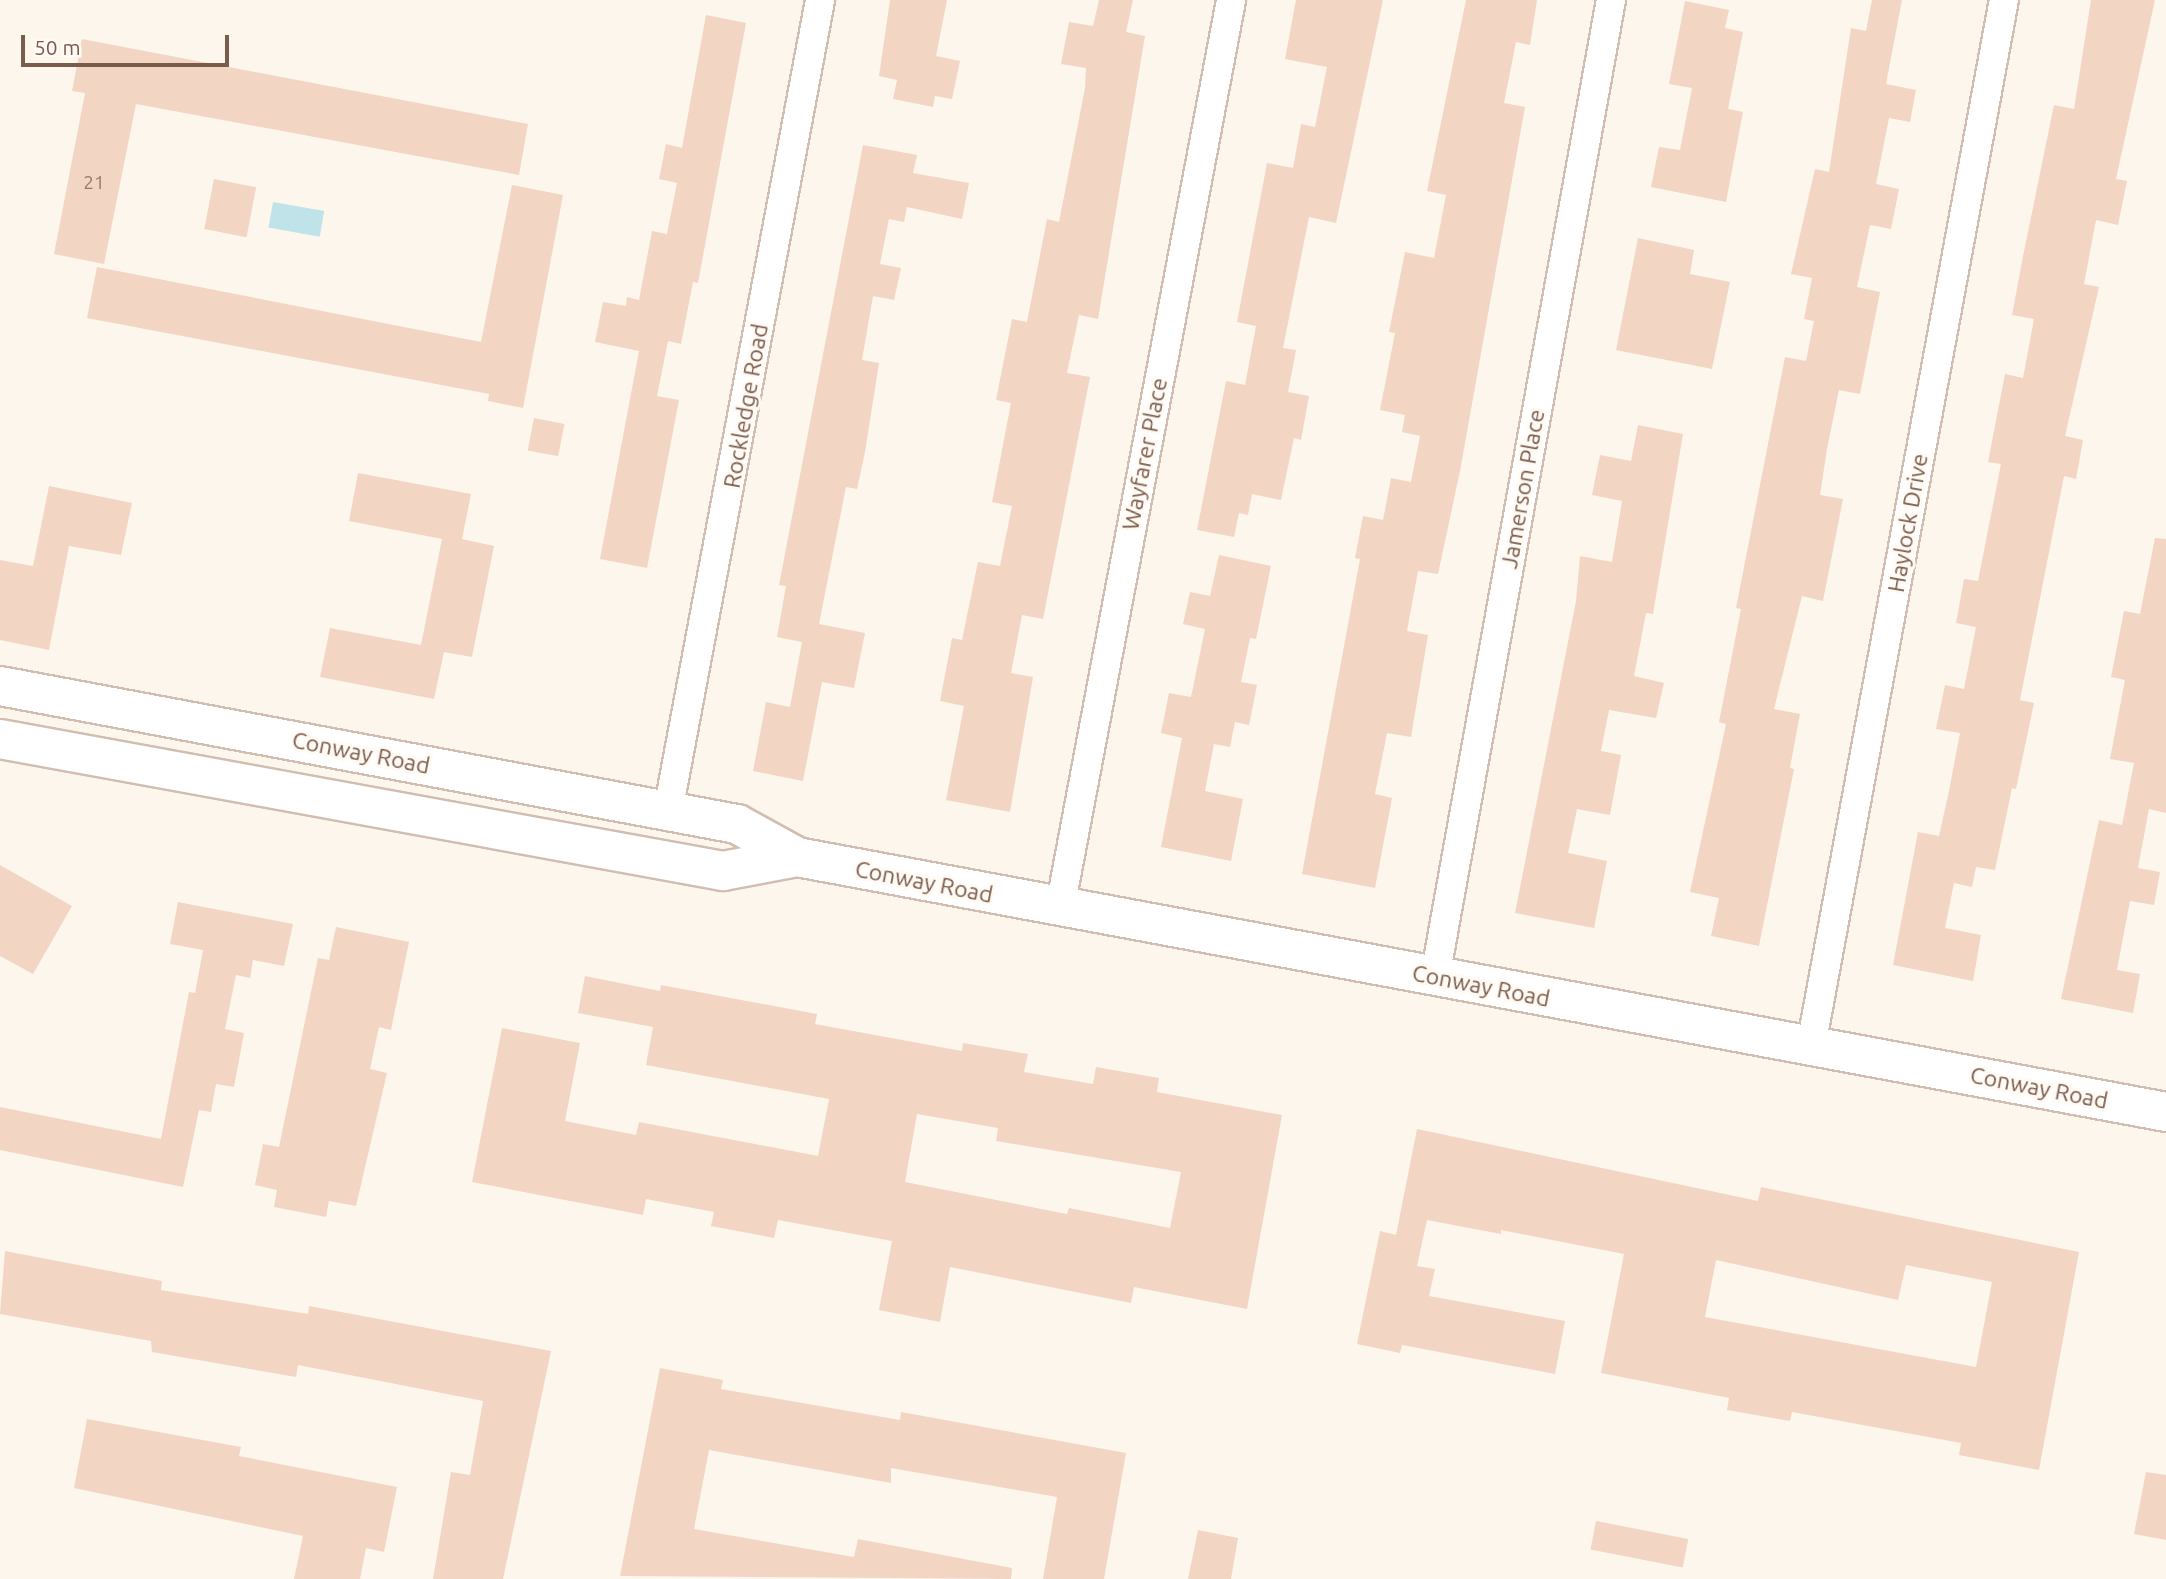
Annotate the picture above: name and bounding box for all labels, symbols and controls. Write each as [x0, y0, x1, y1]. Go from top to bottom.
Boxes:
scale bar [24, 21, 233, 65]
text: 50 m [34, 35, 81, 59]
house number: 21 [83, 172, 105, 194]
street label: Rockledge Road [718, 322, 774, 490]
street label: Wayfarer Place [1117, 375, 1173, 533]
street label: Jamerson Place [1495, 407, 1551, 571]
street label: Haylock Drive [1882, 451, 1934, 595]
street label: Conway Road [290, 726, 432, 780]
street label: Conway Road [853, 855, 995, 909]
street label: Conway Road [1410, 959, 1552, 1013]
street label: Conway Road [1968, 1061, 2110, 1115]

